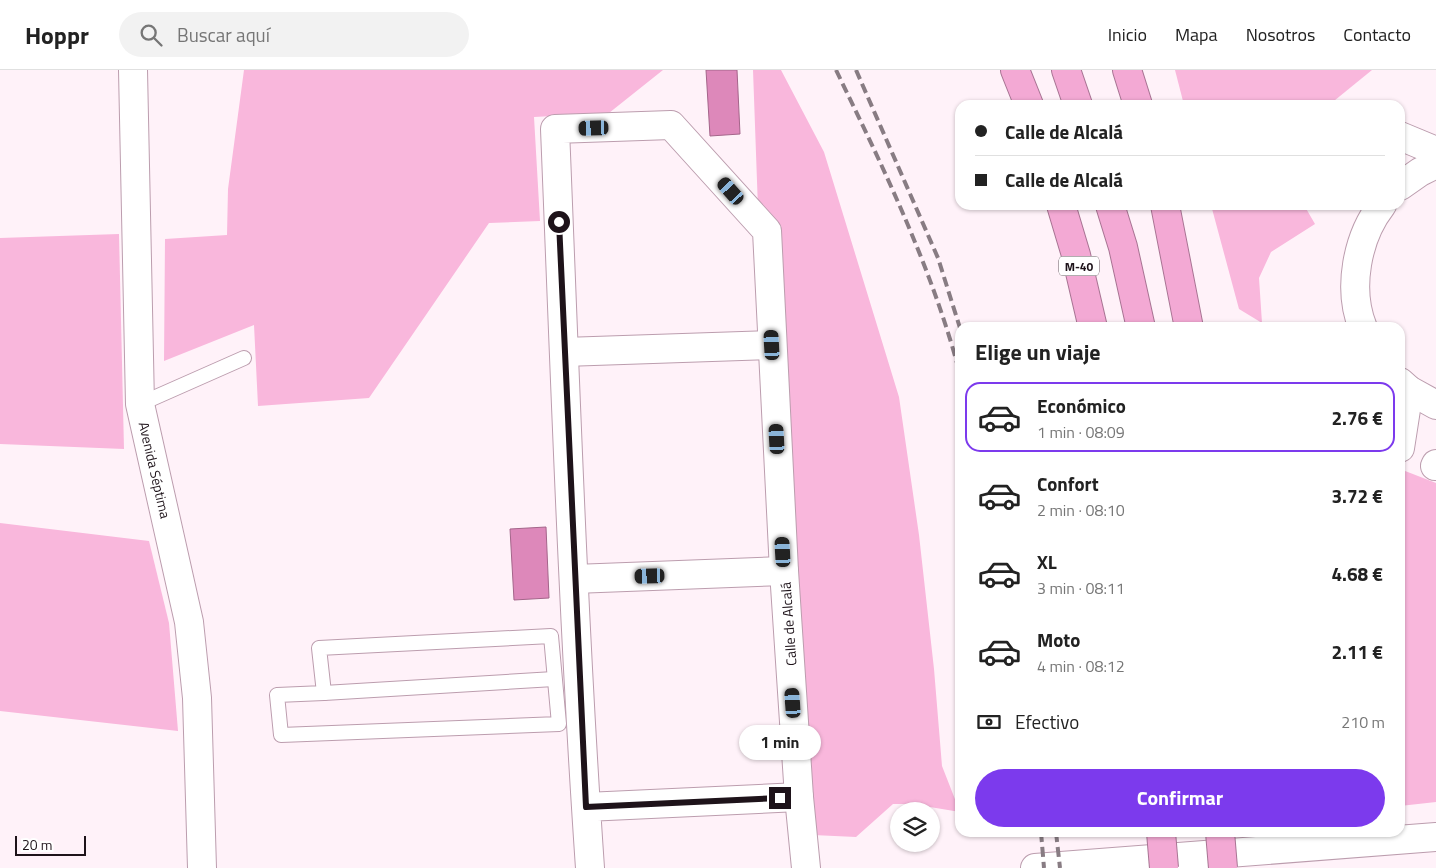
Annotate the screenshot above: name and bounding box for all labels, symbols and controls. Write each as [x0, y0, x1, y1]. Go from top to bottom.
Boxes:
search box [119, 12, 469, 57]
text: Hoppr [25, 17, 89, 53]
text: Buscar aquí [177, 20, 270, 49]
icon: search [137, 21, 165, 49]
text: Inicio [1108, 21, 1147, 48]
text: Mapa [1175, 21, 1218, 48]
text: Nosotros [1246, 21, 1315, 48]
text: Contacto [1343, 21, 1411, 48]
text: Calle de Alcalá [1005, 117, 1123, 146]
car [578, 120, 609, 136]
text: Calle de Alcalá [1005, 165, 1123, 194]
car [715, 175, 746, 207]
route start [548, 211, 570, 233]
road number: M-40 [1059, 257, 1099, 276]
car [763, 330, 780, 360]
text: Elige un viaje [975, 335, 1101, 369]
text: Económico [1037, 391, 1126, 420]
icon: car [977, 395, 1022, 440]
text: 2.76 € [1331, 403, 1383, 432]
street label: Avenida Séptima [134, 420, 176, 520]
text: 1 min · 08:09 [1037, 420, 1125, 444]
car [768, 424, 785, 454]
text: Confort [1037, 469, 1099, 498]
icon: car [977, 473, 1022, 518]
text: 3.72 € [1331, 481, 1383, 510]
text: 2 min · 08:10 [1037, 498, 1125, 522]
car [774, 537, 791, 567]
text: XL [1037, 547, 1057, 576]
icon: car [977, 551, 1022, 596]
text: 4.68 € [1331, 559, 1383, 588]
car [634, 568, 665, 584]
text: 3 min · 08:11 [1037, 576, 1125, 600]
street label: Calle de Alcalá [775, 581, 801, 667]
text: Moto [1037, 625, 1080, 654]
icon: car [977, 629, 1022, 674]
text: 2.11 € [1331, 637, 1383, 666]
text: 4 min · 08:12 [1037, 654, 1125, 678]
car [784, 688, 801, 718]
text: Efectivo [1015, 707, 1079, 736]
icon: cash [975, 708, 1003, 736]
text: 210 m [1341, 710, 1385, 734]
callout: 1 min [739, 726, 821, 760]
text: 1 min [761, 730, 799, 754]
button: Confirmar [975, 769, 1385, 827]
route end [769, 787, 791, 809]
map controls [890, 802, 940, 852]
button: layers [890, 802, 940, 852]
scale bar [15, 833, 86, 856]
text: 20 m [22, 834, 52, 855]

